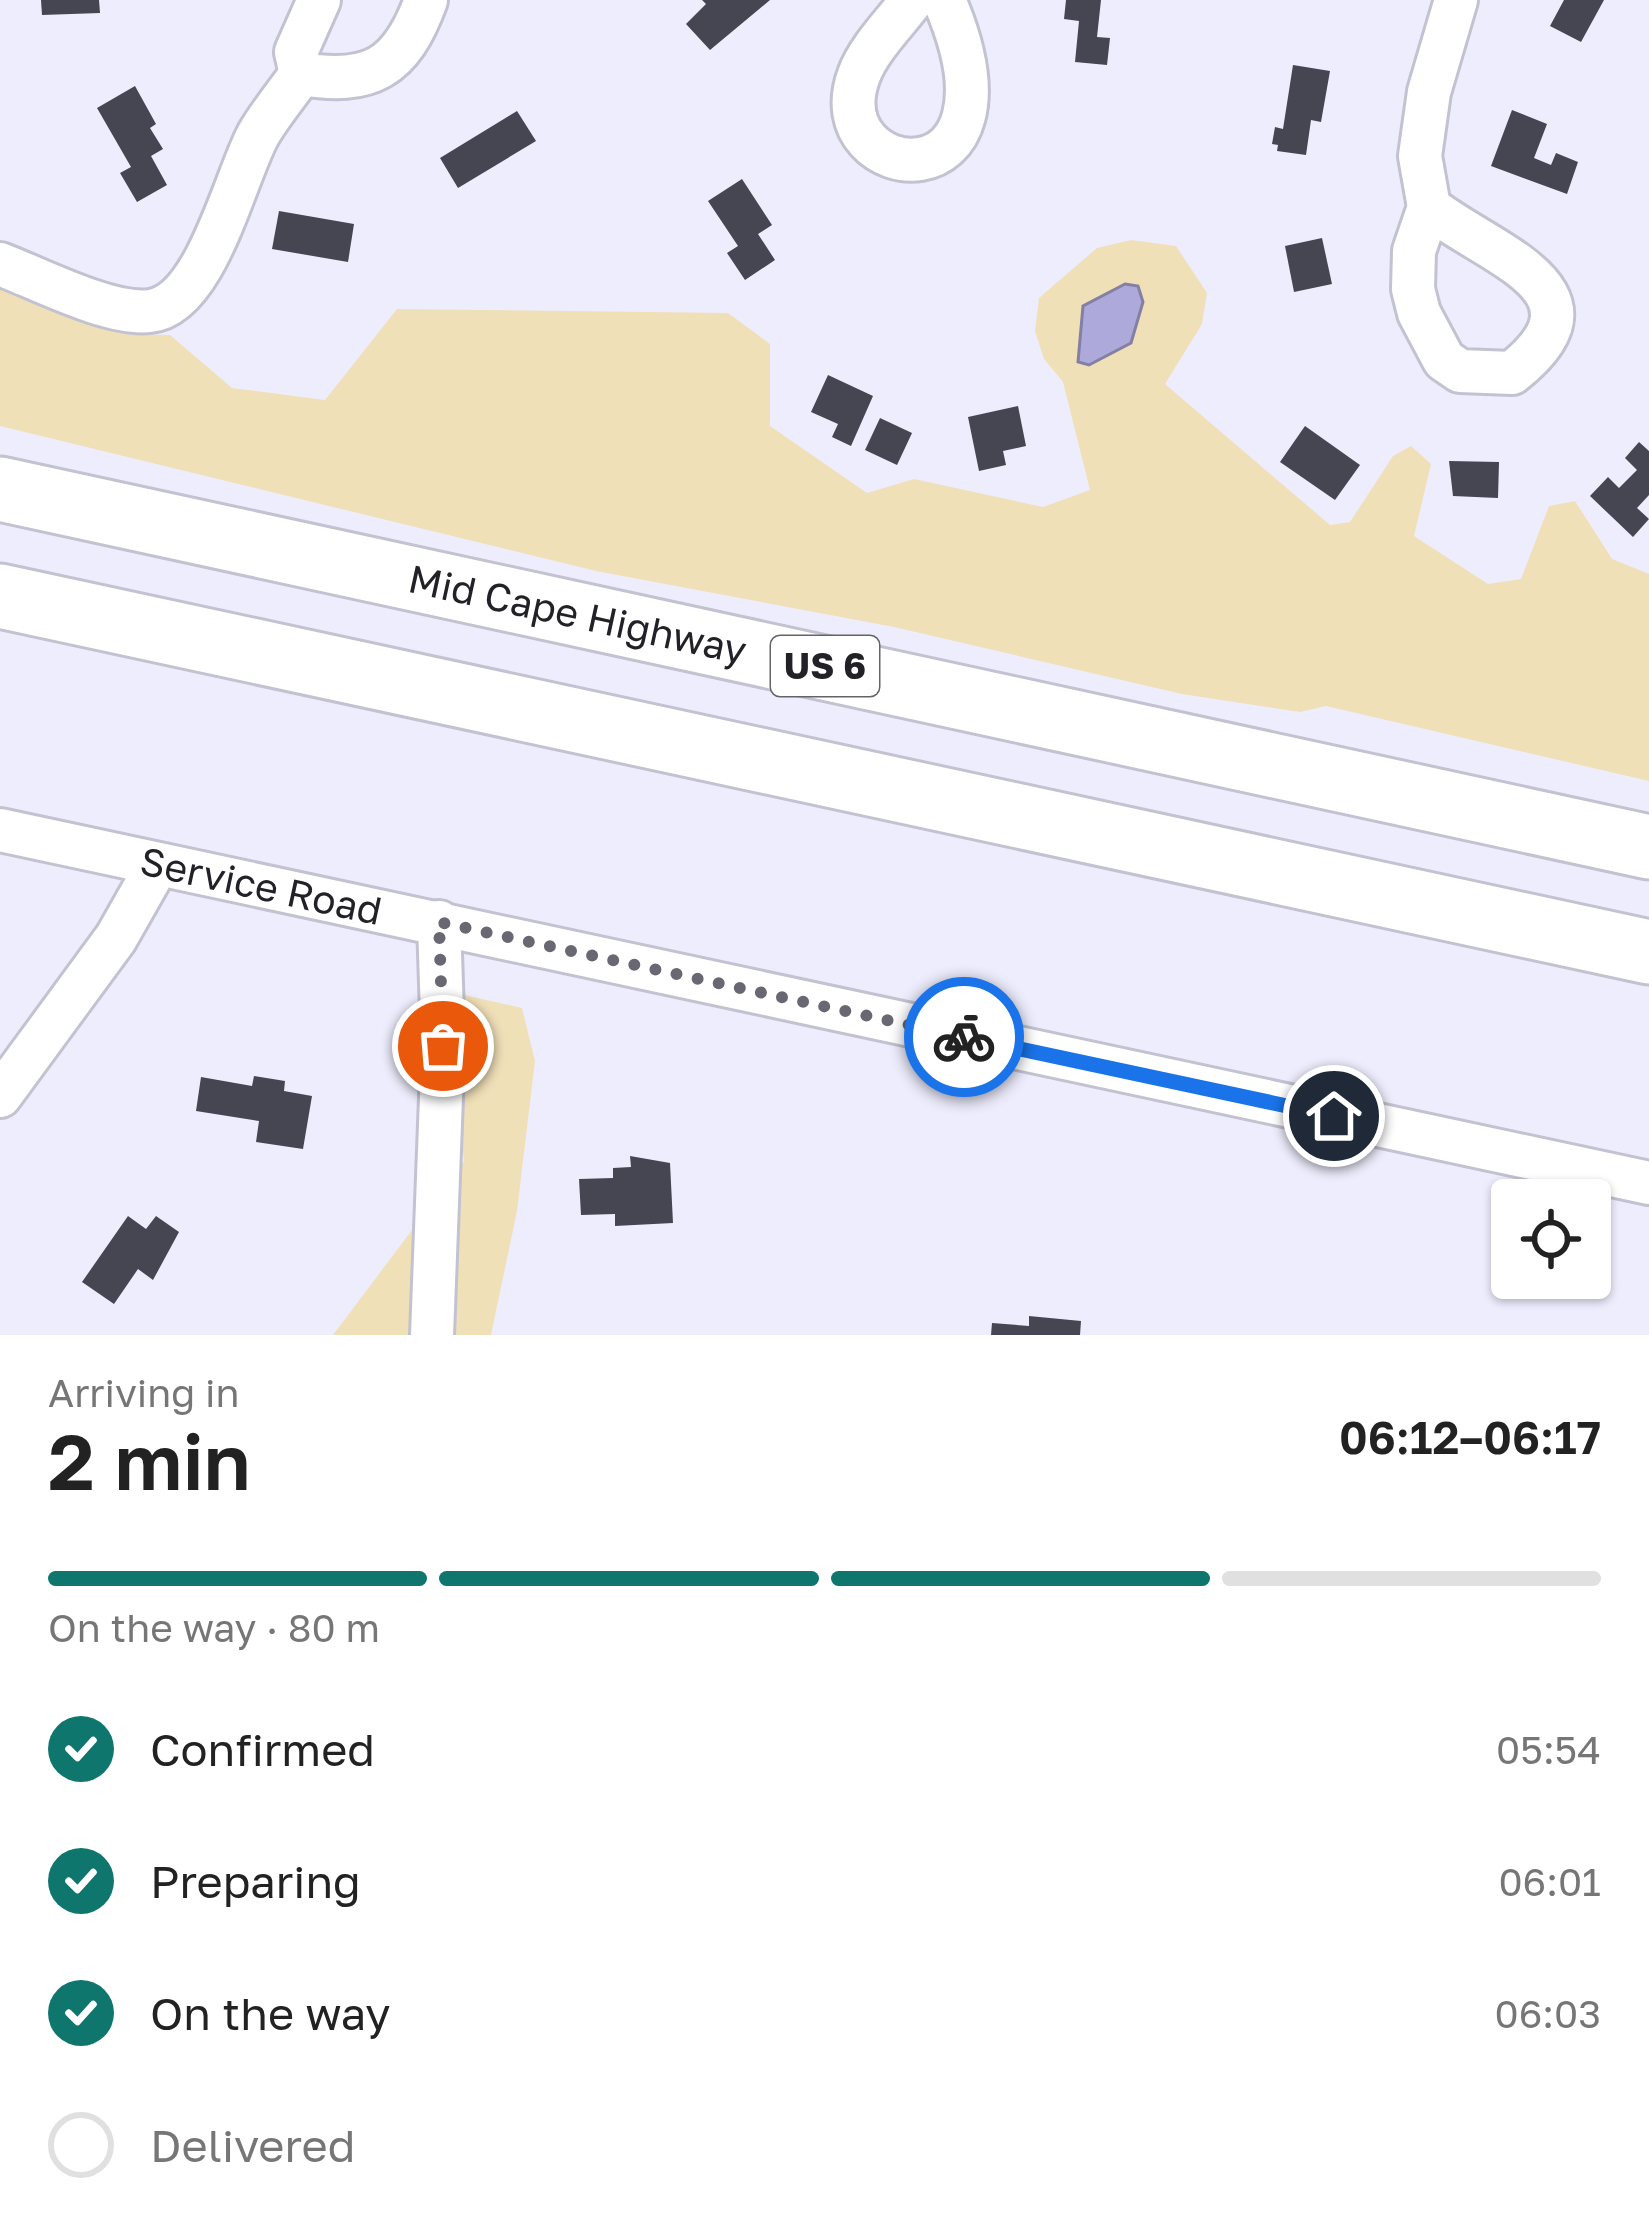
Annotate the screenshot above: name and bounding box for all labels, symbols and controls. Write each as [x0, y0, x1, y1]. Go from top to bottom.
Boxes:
street label: Mid Cape Highway [404, 554, 751, 673]
road number: US 6 [771, 636, 879, 696]
street label: Service Road [136, 837, 386, 934]
courier [904, 977, 1024, 1097]
pin [392, 995, 494, 1097]
icon: bike [931, 1004, 997, 1070]
icon: bag [410, 1013, 476, 1079]
pin [1283, 1065, 1385, 1167]
icon: home [1301, 1083, 1367, 1149]
map controls [1491, 1179, 1611, 1299]
button: locate [1491, 1179, 1611, 1299]
text: Arriving in [48, 1369, 239, 1416]
text: 06:12–06:17 [1339, 1410, 1601, 1464]
text: 2 min [48, 1414, 251, 1507]
text: On the way · 80 m [48, 1604, 380, 1651]
icon: check [48, 1716, 114, 1782]
text: Confirmed [150, 1722, 375, 1776]
text: 05:54 [1496, 1726, 1601, 1773]
icon: check [48, 1848, 114, 1914]
text: Preparing [150, 1854, 361, 1908]
text: 06:01 [1498, 1858, 1601, 1905]
icon: check [48, 1980, 114, 2046]
text: On the way [150, 1986, 391, 2040]
text: 06:03 [1495, 1990, 1601, 2037]
text: Delivered [150, 2118, 355, 2172]

